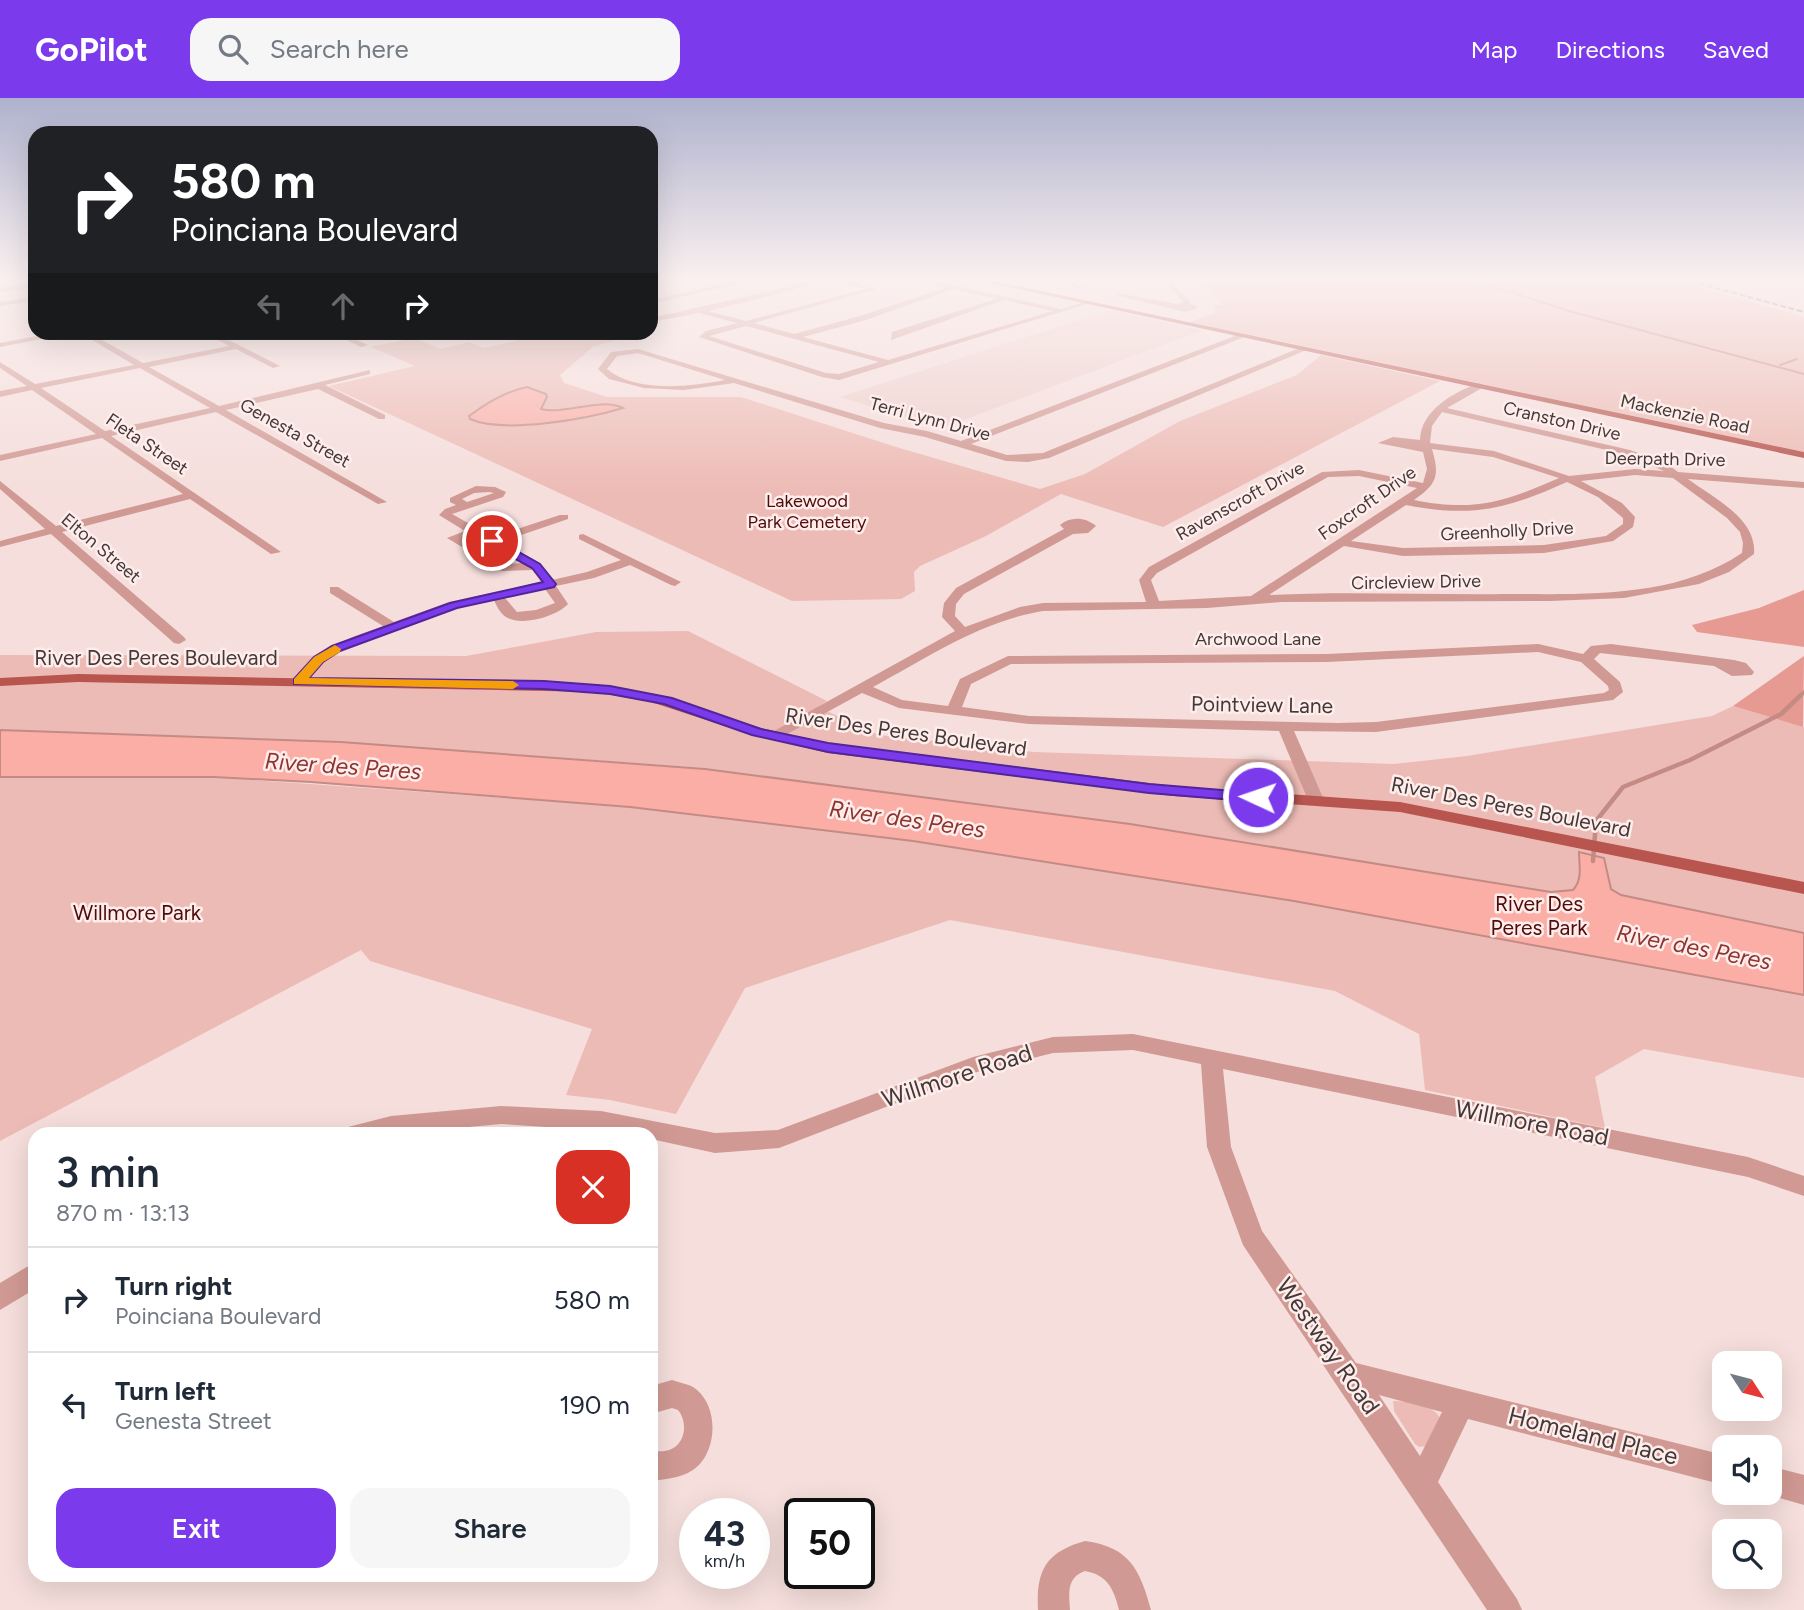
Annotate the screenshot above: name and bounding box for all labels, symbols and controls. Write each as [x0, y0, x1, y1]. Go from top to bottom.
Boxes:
search box [190, 18, 680, 81]
text: GoPilot [35, 30, 148, 69]
icon: search [214, 30, 252, 68]
text: Search here [270, 33, 409, 65]
text: Map [1471, 35, 1517, 64]
text: Directions [1555, 35, 1665, 64]
text: Saved [1703, 35, 1769, 64]
text: 580 m [171, 151, 316, 210]
icon: right [56, 154, 147, 245]
text: Poinciana Boulevard [171, 211, 458, 249]
icon: left [251, 287, 289, 325]
icon: ahead [324, 287, 362, 325]
icon: right [397, 287, 435, 325]
street label: Mackenzie Road [1619, 390, 1751, 438]
street label: Terri Lynn Drive [867, 392, 993, 446]
street label: Genesta Street [236, 394, 354, 472]
street label: Cranston Drive [1501, 397, 1623, 445]
street label: Fleta Street [102, 408, 192, 480]
street label: Deerpath Drive [1604, 447, 1726, 471]
street label: Ravenscroft Drive [1172, 457, 1308, 545]
street label: Foxcroft Drive [1314, 461, 1420, 545]
park label: Lakewood Park Cemetery [748, 490, 867, 533]
street label: Elton Street [57, 508, 145, 588]
pin [462, 511, 522, 571]
street label: Greenholly Drive [1440, 517, 1574, 545]
icon: arrive [473, 522, 511, 560]
street label: Circleview Drive [1351, 570, 1481, 594]
street label: Archwood Lane [1195, 628, 1321, 650]
street label: River Des Peres Boulevard [34, 645, 278, 670]
street label: Pointview Lane [1191, 691, 1333, 718]
street label: River Des Peres Boulevard [784, 702, 1028, 761]
water label: River des Peres [264, 747, 422, 785]
position arrow [1221, 760, 1295, 834]
street label: River Des Peres Boulevard [1389, 771, 1633, 842]
water label: River des Peres [827, 794, 987, 844]
park label: River Des Peres Park [1491, 891, 1588, 940]
park label: Willmore Park [73, 900, 202, 925]
water label: River des Peres [1614, 918, 1774, 976]
street label: Willmore Road [878, 1038, 1035, 1113]
street label: Willmore Road [1453, 1093, 1611, 1152]
text: 3 min [56, 1147, 160, 1198]
button: close [556, 1150, 630, 1224]
text: 870 m · 13:13 [56, 1199, 190, 1227]
text: Turn right [115, 1270, 232, 1302]
street label: Westway Road [1271, 1272, 1386, 1419]
icon: right [56, 1281, 94, 1319]
text: 580 m [554, 1284, 630, 1316]
text: Poinciana Boulevard [115, 1302, 322, 1330]
north arrow [1712, 1351, 1782, 1421]
map controls [1712, 1351, 1782, 1589]
text: Turn left [115, 1375, 216, 1407]
icon: left [56, 1386, 94, 1424]
text: 190 m [559, 1389, 630, 1421]
street label: Homeland Place [1505, 1400, 1681, 1471]
text: Genesta Street [115, 1407, 272, 1435]
button: sound [1712, 1435, 1782, 1505]
button: Exit [56, 1488, 336, 1568]
button: Share [350, 1488, 630, 1568]
speed limit sign: 50 [784, 1498, 875, 1589]
text: 43 [704, 1513, 745, 1555]
button: search [1712, 1519, 1782, 1589]
text: km/h [704, 1550, 745, 1572]

